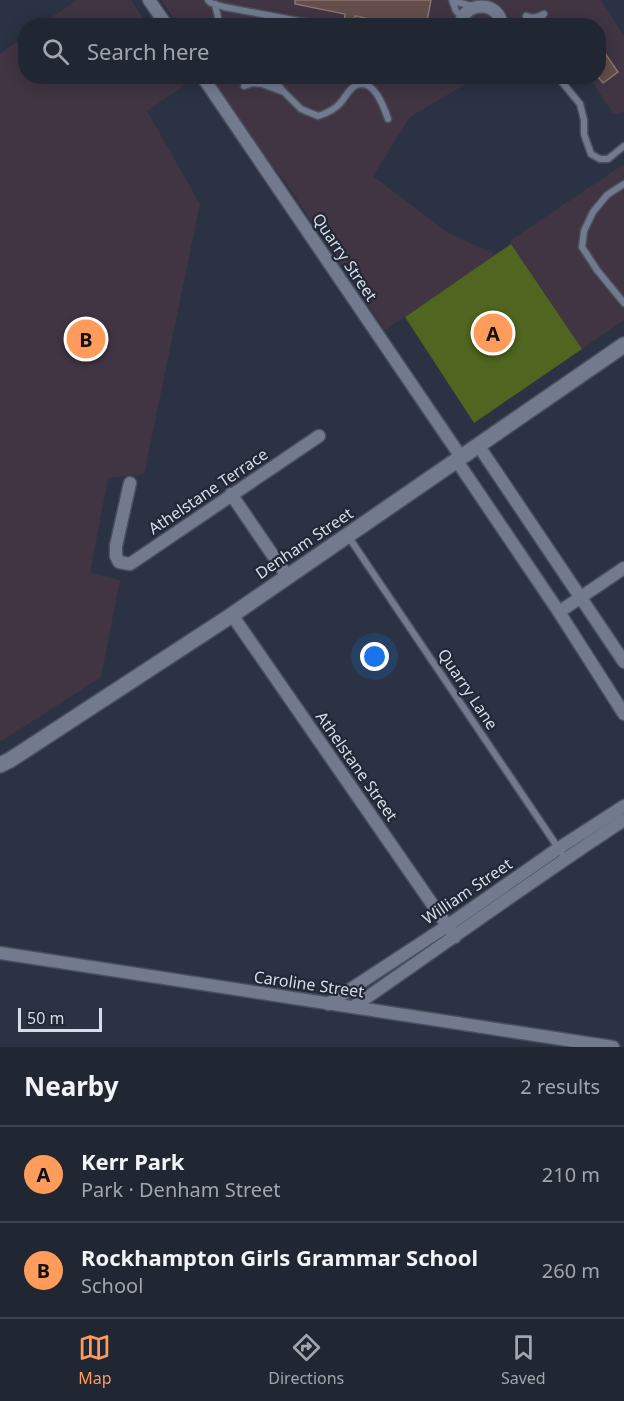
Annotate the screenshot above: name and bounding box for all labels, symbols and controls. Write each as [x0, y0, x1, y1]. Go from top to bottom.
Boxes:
search box [18, 18, 606, 84]
icon: search [39, 35, 72, 68]
text: Search here [87, 36, 209, 66]
street label: Quarry Street [307, 209, 383, 305]
pin: A [474, 310, 512, 356]
pin: B [66, 316, 106, 362]
street label: Athelstane Terrace [144, 443, 272, 539]
street label: Denham Street [251, 502, 357, 584]
your location [360, 642, 389, 671]
street label: Quarry Lane [433, 644, 503, 734]
street label: Athelstane Street [311, 707, 403, 825]
street label: William Street [418, 853, 517, 929]
street label: Caroline Street [252, 965, 366, 1003]
scale bar [18, 1005, 102, 1032]
text: 50 m [27, 1007, 64, 1029]
text: Nearby [24, 1068, 119, 1104]
text: 2 results [520, 1073, 600, 1100]
text: Kerr Park [81, 1146, 184, 1176]
text: A [37, 1161, 50, 1188]
text: 210 m [542, 1161, 600, 1188]
text: Park · Denham Street [81, 1176, 281, 1203]
text: Rockhampton Girls Grammar School [81, 1242, 478, 1272]
text: B [37, 1257, 50, 1284]
text: 260 m [542, 1257, 600, 1284]
text: School [81, 1272, 143, 1299]
tab: Map [78, 1331, 112, 1389]
tab: Directions [268, 1331, 344, 1389]
tab: Saved [501, 1331, 546, 1389]

